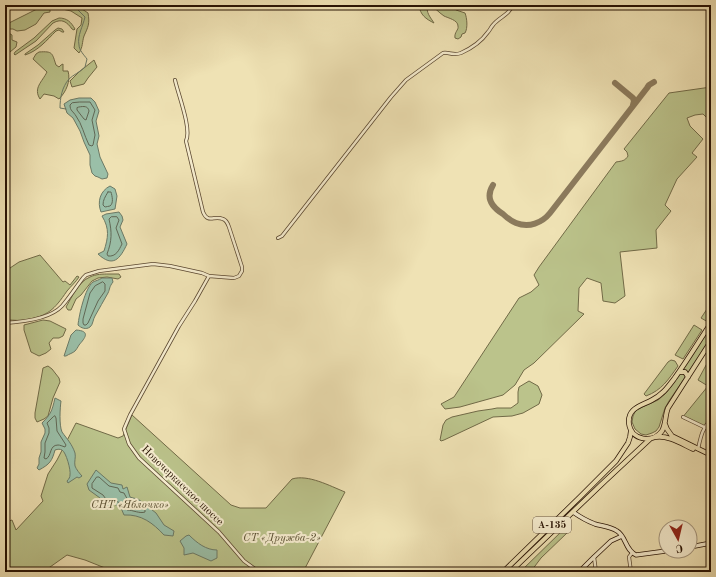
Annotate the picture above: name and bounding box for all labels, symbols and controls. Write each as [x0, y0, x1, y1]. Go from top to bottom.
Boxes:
street label: Новочеркасское шоссе [139, 444, 225, 528]
park label: СНТ «Яблочко» [91, 500, 169, 511]
road number: А-135 [533, 517, 571, 533]
north arrow [658, 519, 698, 559]
park label: СТ «Дружба-2» [243, 533, 321, 544]
text: С [675, 541, 684, 553]

